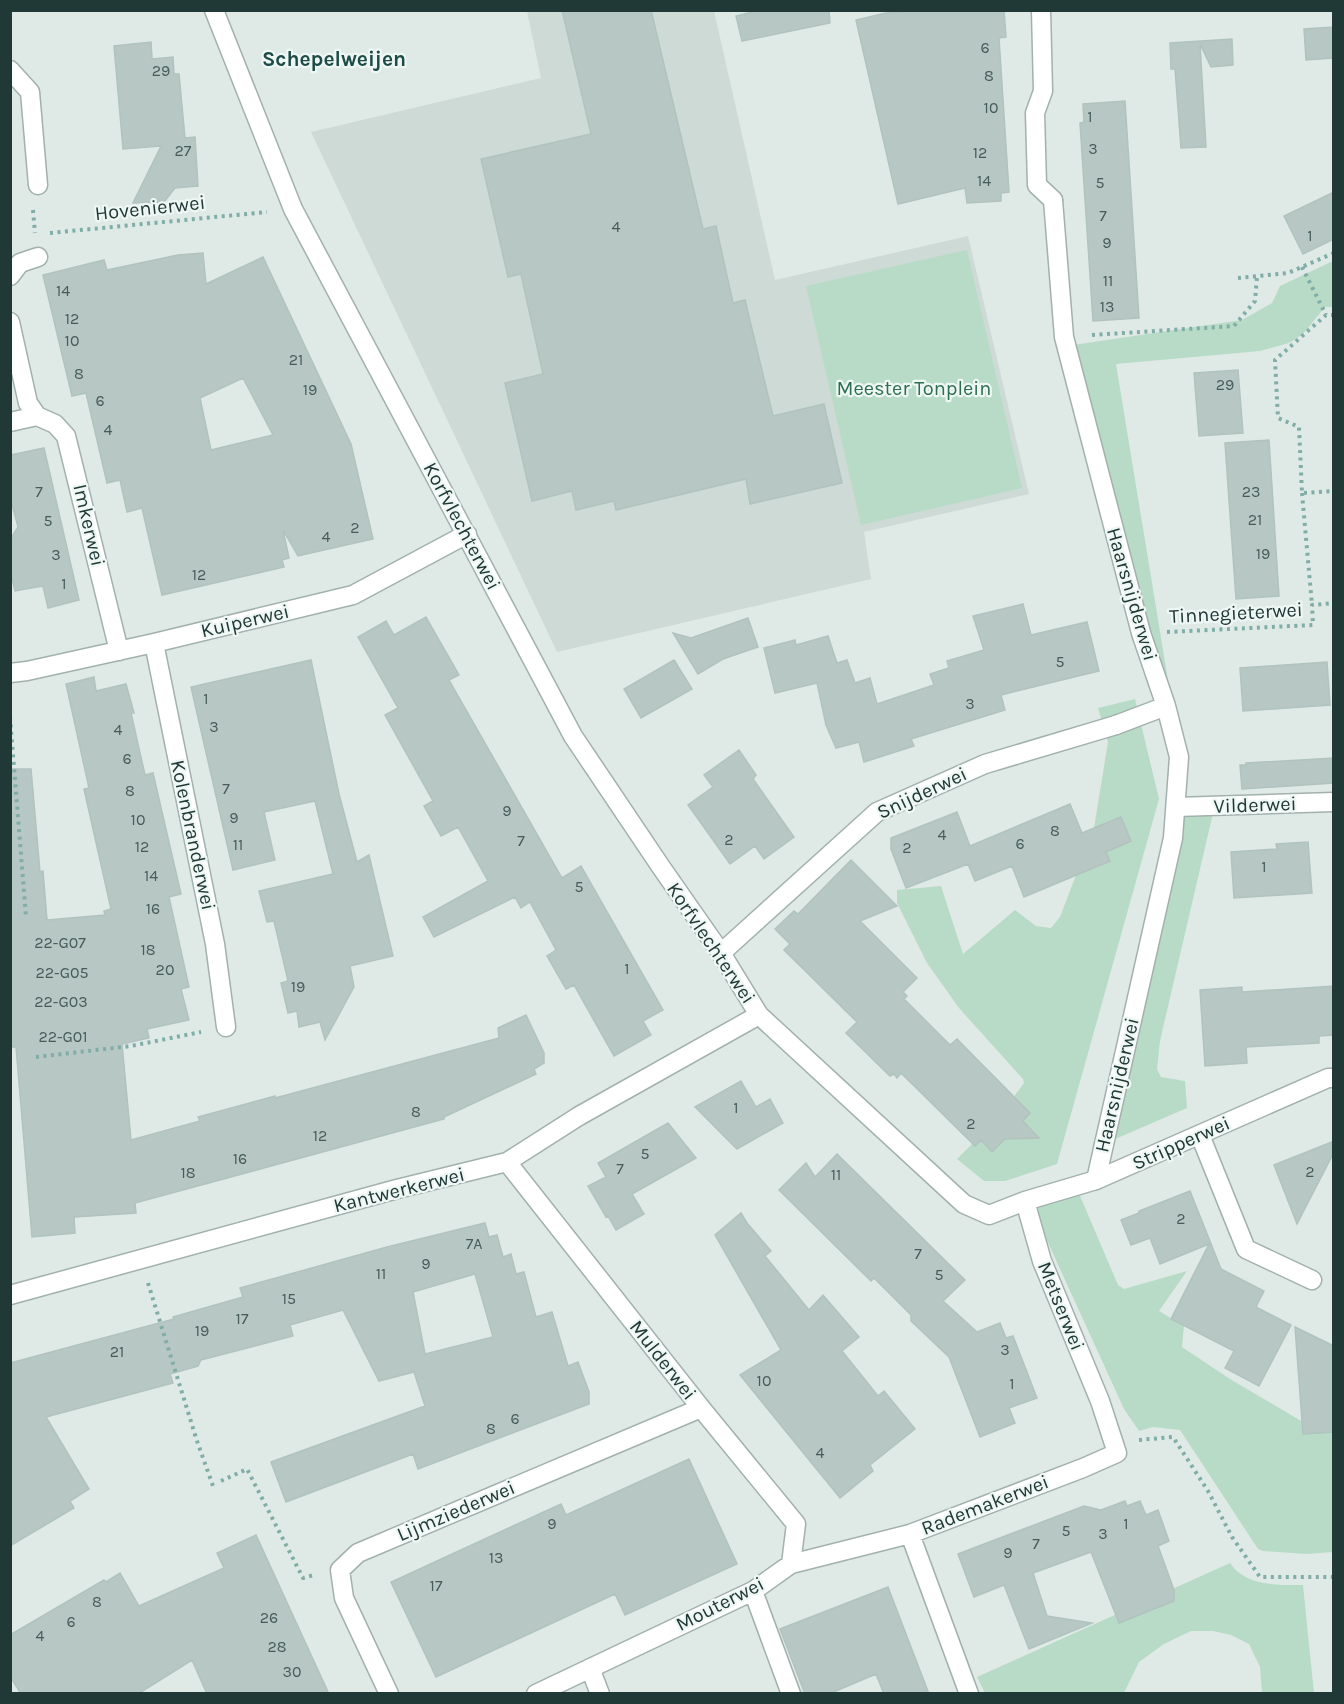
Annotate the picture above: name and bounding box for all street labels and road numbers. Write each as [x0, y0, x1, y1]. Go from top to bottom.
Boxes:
street label: Hovenierwei [94, 191, 206, 225]
street label: Korfvlechterwei [419, 458, 505, 594]
street label: Imkerwei [68, 482, 110, 568]
street label: Haarsnijderwei [1102, 525, 1162, 663]
street label: Tinnegieterwei [1169, 598, 1303, 628]
street label: Kuiperwei [198, 600, 292, 642]
street label: Kolenbranderwei [166, 758, 220, 912]
street label: Snijderwei [873, 762, 971, 824]
street label: Vilderwei [1213, 792, 1297, 818]
street label: Korfvlechterwei [662, 878, 760, 1008]
street label: Haarsnijderwei [1090, 1015, 1144, 1155]
street label: Stripperwei [1129, 1111, 1233, 1175]
street label: Kantwerkerwei [331, 1163, 467, 1217]
street label: Metserwei [1033, 1258, 1089, 1354]
street label: Mulderwei [625, 1316, 701, 1404]
street label: Rademakerwei [918, 1470, 1052, 1540]
street label: Lijmziederwei [393, 1476, 519, 1546]
street label: Mouterwei [672, 1572, 768, 1636]

